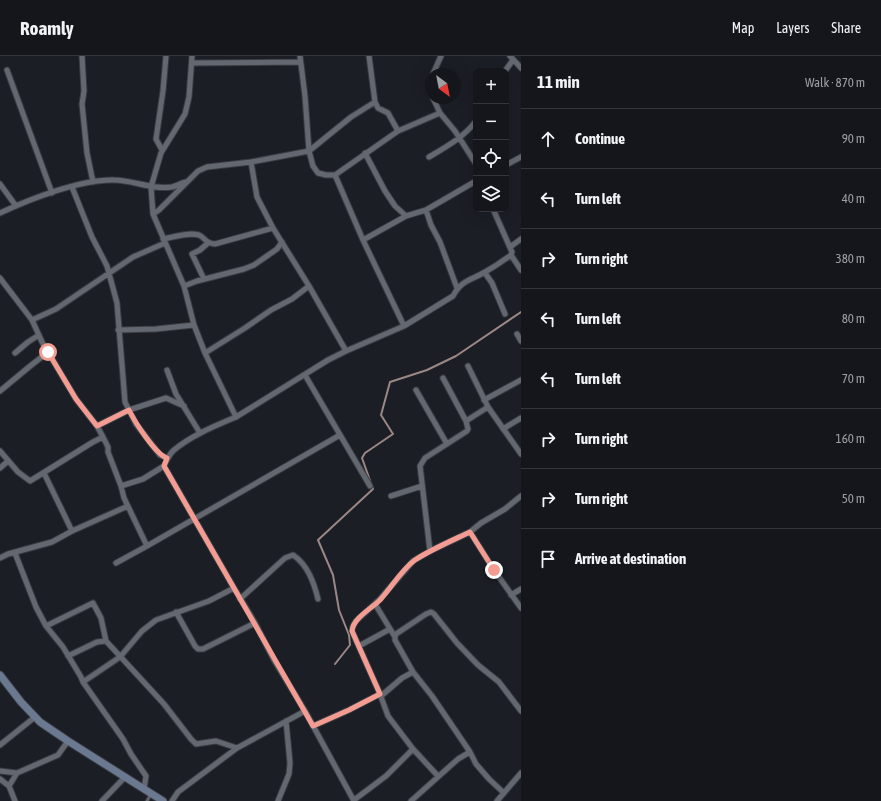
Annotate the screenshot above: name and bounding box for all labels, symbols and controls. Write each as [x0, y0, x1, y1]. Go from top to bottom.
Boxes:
text: Roamly [20, 17, 74, 39]
text: Map [732, 20, 754, 36]
text: Layers [776, 20, 809, 36]
text: Share [831, 20, 861, 36]
north arrow [425, 68, 461, 104]
map controls [473, 68, 509, 212]
button: + [473, 68, 509, 104]
text: 11 min [537, 72, 580, 92]
text: Walk · 870 m [805, 75, 865, 90]
button: − [473, 104, 509, 140]
icon: ahead [537, 128, 559, 150]
text: Continue [575, 130, 625, 147]
text: 90 m [842, 131, 865, 146]
button: locate [473, 140, 509, 176]
button: layers [473, 176, 509, 212]
icon: left [537, 188, 559, 210]
text: Turn left [575, 190, 621, 207]
text: 40 m [842, 191, 865, 206]
icon: right [537, 248, 559, 270]
text: Turn right [575, 250, 628, 267]
text: 380 m [836, 251, 865, 266]
icon: left [537, 308, 559, 330]
text: Turn left [575, 310, 621, 327]
text: 80 m [842, 311, 865, 326]
route start [39, 343, 57, 361]
icon: left [537, 368, 559, 390]
text: Turn left [575, 370, 621, 387]
text: 70 m [842, 371, 865, 386]
icon: right [537, 428, 559, 450]
text: Turn right [575, 430, 628, 447]
text: 160 m [836, 431, 865, 446]
icon: right [537, 488, 559, 510]
text: Turn right [575, 490, 628, 507]
text: 50 m [842, 491, 865, 506]
icon: arrive [537, 548, 559, 570]
text: Arrive at destination [575, 550, 686, 567]
route end [485, 561, 503, 579]

